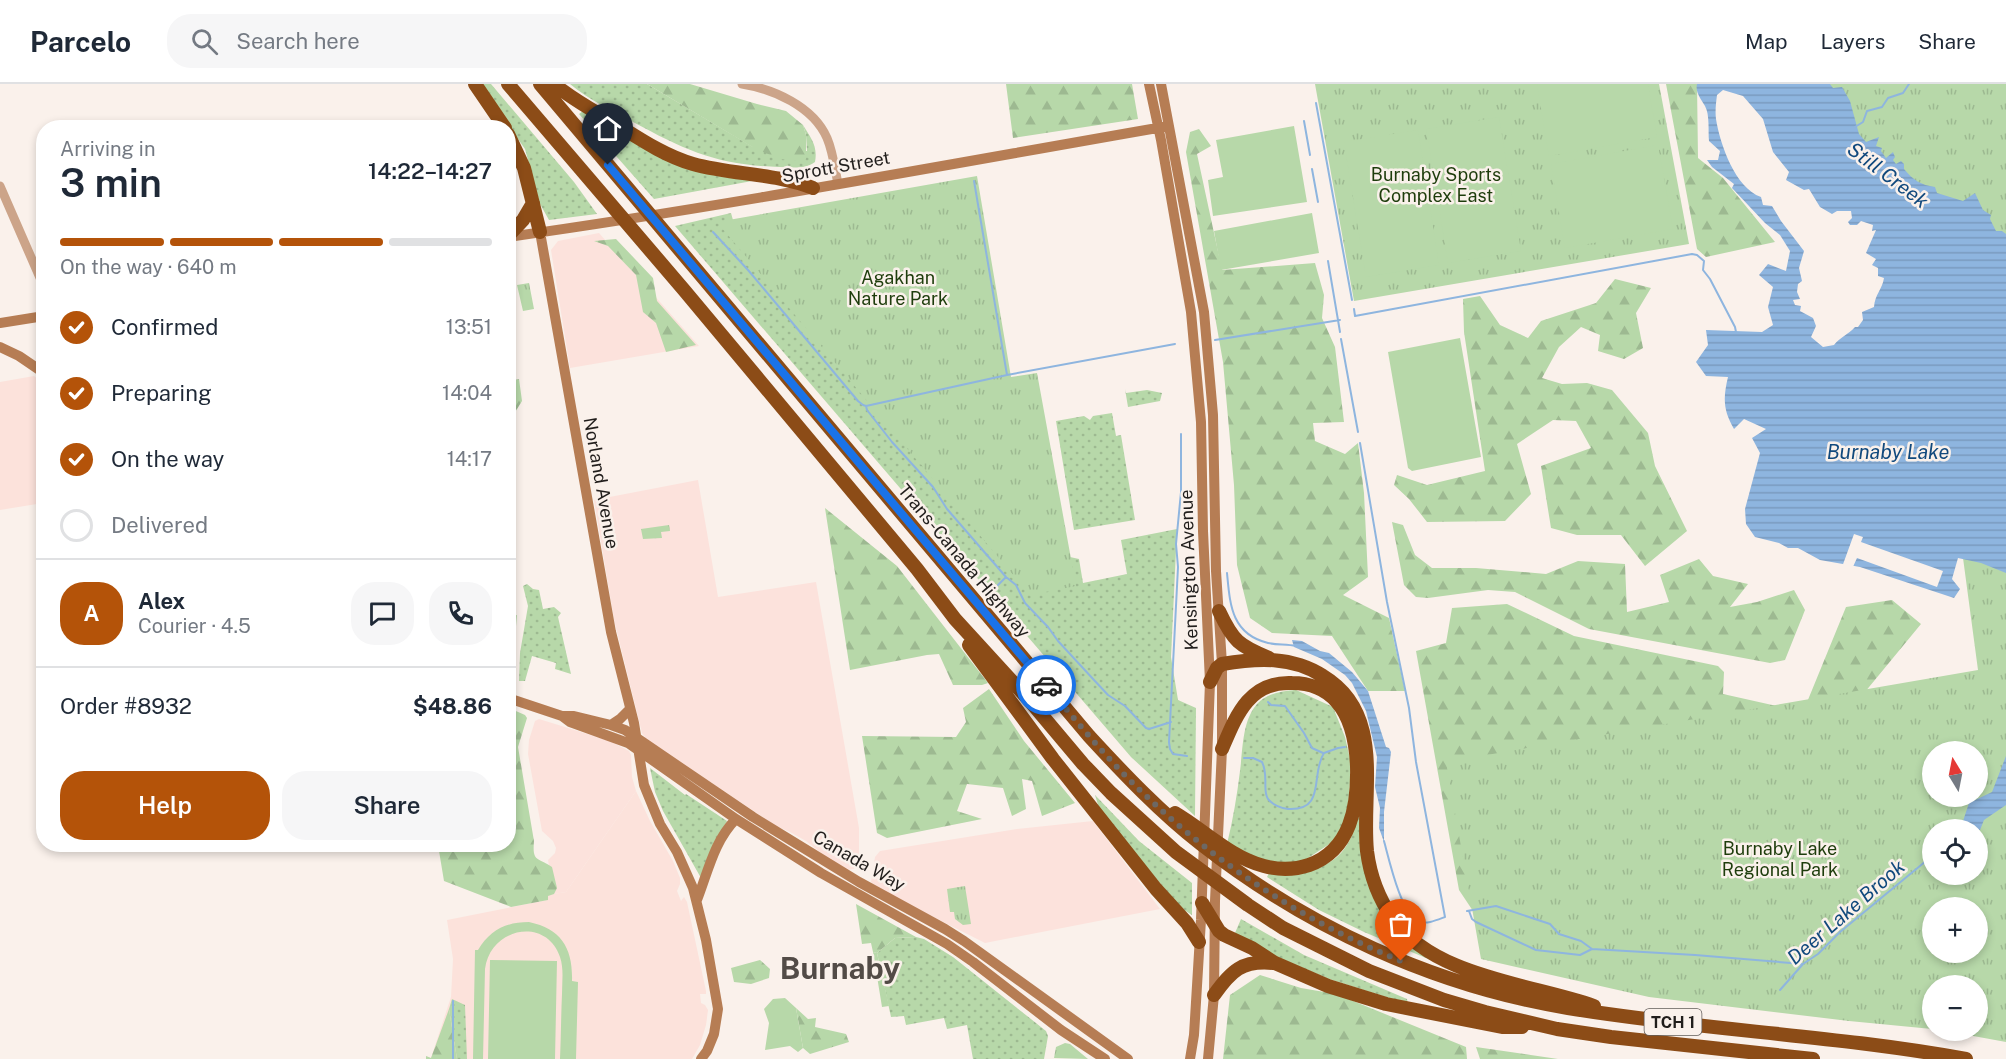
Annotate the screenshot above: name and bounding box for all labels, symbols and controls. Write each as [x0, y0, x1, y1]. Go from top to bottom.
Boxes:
search box [167, 14, 587, 68]
text: Parcelo [30, 25, 131, 58]
icon: search [188, 25, 221, 58]
text: Search here [236, 28, 360, 54]
text: Map [1745, 29, 1788, 54]
text: Layers [1821, 29, 1885, 54]
text: Share [1918, 29, 1976, 54]
pin [582, 103, 633, 165]
icon: home [591, 112, 624, 145]
text: Arriving in [60, 137, 155, 161]
water label: Still Creek [1843, 137, 1933, 213]
street label: Sprott Street [780, 147, 892, 186]
text: 14:22–14:27 [368, 158, 492, 184]
text: 3 min [60, 160, 162, 206]
park label: Burnaby Sports Complex East [1371, 164, 1501, 206]
text: On the way · 640 m [60, 255, 236, 279]
park label: Agakhan Nature Park [848, 267, 948, 309]
icon: check [60, 311, 93, 344]
text: Confirmed [111, 314, 218, 340]
text: 13:51 [446, 315, 492, 339]
icon: check [60, 377, 93, 410]
text: Preparing [111, 380, 212, 406]
text: 14:04 [442, 381, 492, 405]
street label: Norland Avenue [580, 415, 623, 550]
water label: Burnaby Lake [1827, 440, 1949, 464]
icon: check [60, 443, 93, 476]
text: On the way [111, 446, 224, 472]
text: 14:17 [447, 447, 492, 471]
street label: Trans-Canada Highway [894, 480, 1035, 642]
street label: Kensington Avenue [1175, 489, 1202, 651]
text: Delivered [111, 512, 208, 538]
button: chat [351, 582, 414, 645]
button: phone [429, 582, 492, 645]
text: Alex [138, 588, 185, 614]
text: A [84, 600, 99, 626]
text: Courier · 4.5 [138, 614, 251, 638]
courier [1016, 655, 1076, 715]
icon: car [1030, 669, 1063, 702]
text: Order #8932 [60, 693, 192, 719]
text: $48.86 [413, 693, 492, 719]
north arrow [1922, 741, 1988, 807]
map controls [1922, 741, 1988, 1041]
button: Help [60, 771, 270, 840]
button: Share [282, 771, 492, 840]
button: locate [1922, 819, 1988, 885]
street label: Canada Way [809, 826, 909, 896]
park label: Burnaby Lake Regional Park [1722, 838, 1838, 880]
water label: Deer Lake Brook [1782, 854, 1910, 970]
button: + [1922, 897, 1988, 963]
pin [1375, 899, 1426, 961]
icon: bag [1384, 908, 1417, 941]
district label: Burnaby [780, 950, 900, 986]
button: − [1922, 975, 1988, 1041]
road number: TCH 1 [1644, 1009, 1702, 1035]

